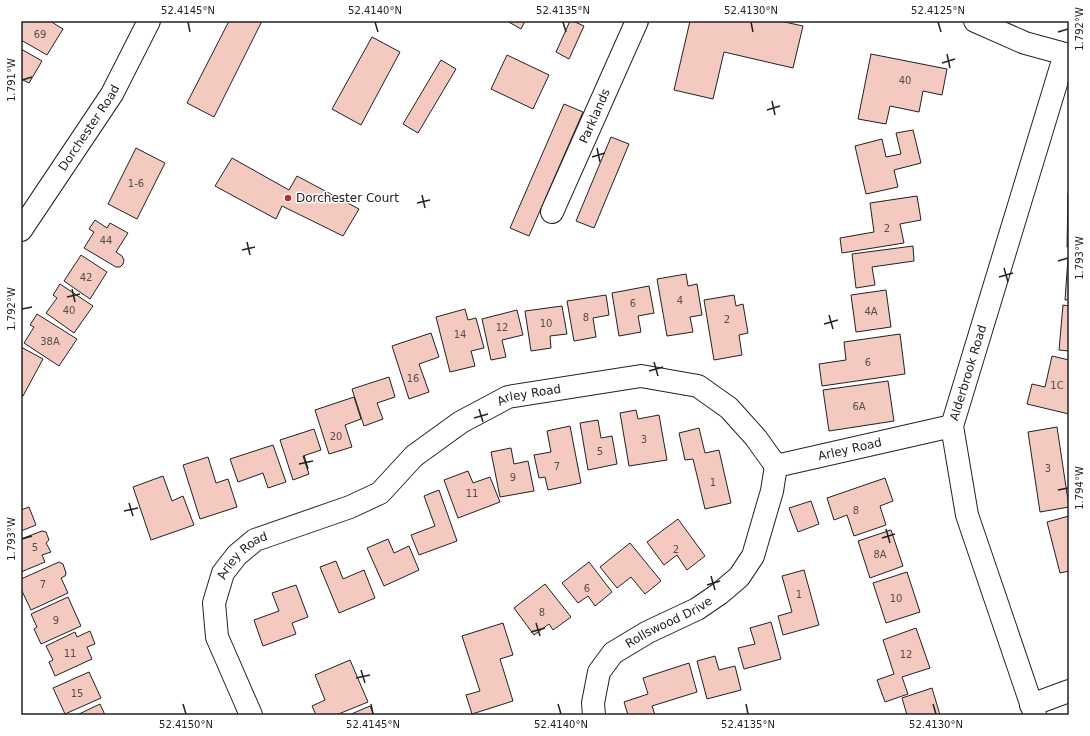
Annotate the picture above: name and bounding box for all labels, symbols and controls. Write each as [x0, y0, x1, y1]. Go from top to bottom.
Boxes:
text: 52.4145°N [161, 5, 215, 16]
text: 52.4140°N [348, 5, 402, 16]
text: 52.4135°N [536, 5, 590, 16]
text: 52.4130°N [724, 5, 778, 16]
text: 52.4125°N [911, 5, 965, 16]
text: 1.792°W [1074, 7, 1085, 51]
house number: 69 [34, 29, 46, 40]
text: 1.791°W [6, 58, 17, 102]
house number: 40 [899, 75, 911, 86]
street label: Dorchester Road [56, 82, 123, 173]
street label: Parklands [576, 87, 613, 145]
house number: 1-6 [128, 178, 144, 189]
place label: Dorchester Court [296, 191, 399, 205]
marker: Dorchester Court [283, 193, 293, 203]
house number: 2 [884, 223, 890, 234]
house number: 44 [100, 235, 112, 246]
text: 1.793°W [1074, 236, 1085, 280]
house number: 42 [80, 272, 92, 283]
text: 1.792°W [6, 287, 17, 331]
house number: 4 [677, 295, 683, 306]
house number: 6 [630, 298, 636, 309]
house number: 40 [63, 305, 75, 316]
house number: 4A [864, 306, 878, 317]
house number: 8 [583, 312, 589, 323]
house number: 2 [724, 314, 730, 325]
house number: 10 [540, 318, 552, 329]
house number: 12 [496, 322, 508, 333]
street label: Alderbrook Road [947, 323, 989, 422]
house number: 14 [454, 329, 466, 340]
house number: 38A [40, 336, 60, 347]
house number: 6 [865, 357, 871, 368]
house number: 16 [407, 373, 419, 384]
house number: 1C [1050, 380, 1064, 391]
street label: Arley Road [495, 382, 562, 409]
house number: 6A [852, 401, 866, 412]
house number: 20 [330, 431, 342, 442]
house number: 3 [641, 434, 647, 445]
street label: Arley Road [817, 435, 883, 463]
house number: 5 [597, 446, 603, 457]
house number: 7 [554, 461, 560, 472]
house number: 3 [1045, 463, 1051, 474]
text: 1.794°W [1074, 466, 1085, 510]
house number: 9 [510, 472, 516, 483]
house number: 1 [710, 477, 716, 488]
house number: 11 [466, 488, 478, 499]
house number: 8 [853, 505, 859, 516]
text: 1.793°W [6, 517, 17, 561]
street label: Arley Road [215, 529, 269, 581]
house number: 5 [32, 542, 38, 553]
house number: 2 [673, 544, 679, 555]
house number: 8A [873, 549, 887, 560]
house number: 7 [40, 579, 46, 590]
house number: 6 [584, 583, 590, 594]
house number: 1 [796, 589, 802, 600]
house number: 10 [890, 593, 902, 604]
street label: Rollswood Drive [623, 594, 715, 651]
house number: 8 [539, 607, 545, 618]
house number: 9 [53, 615, 59, 626]
house number: 11 [64, 648, 76, 659]
house number: 12 [900, 649, 912, 660]
house number: 15 [71, 688, 83, 699]
text: 52.4150°N [159, 719, 213, 730]
text: 52.4145°N [346, 719, 400, 730]
text: 52.4140°N [534, 719, 588, 730]
text: 52.4135°N [721, 719, 775, 730]
text: 52.4130°N [909, 719, 963, 730]

